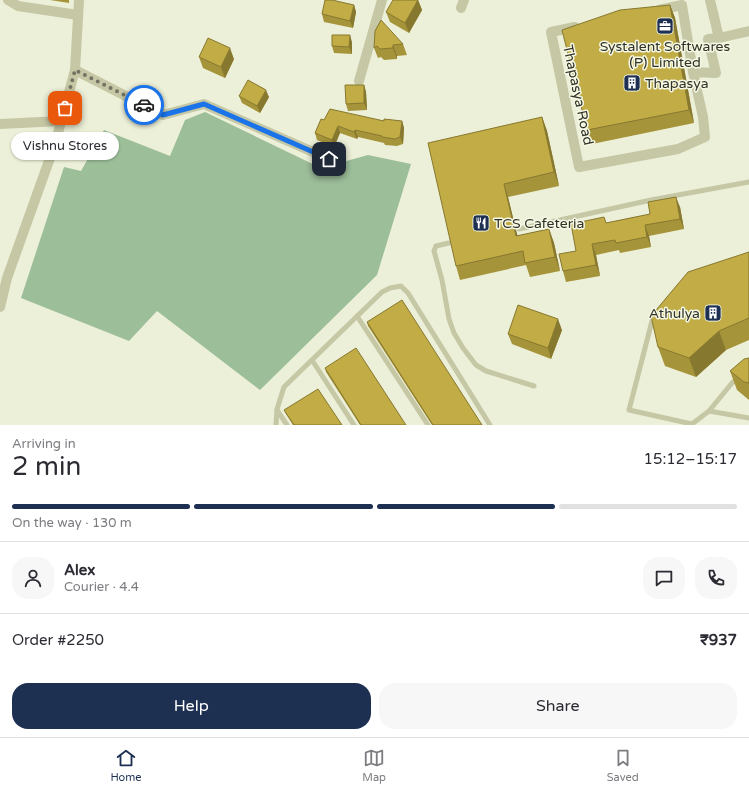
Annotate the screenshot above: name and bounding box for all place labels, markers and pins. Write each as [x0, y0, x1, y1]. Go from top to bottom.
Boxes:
office icon: Systalent Softwares (P) Limited [655, 16, 675, 36]
place label: Systalent Softwares (P) Limited [600, 38, 731, 71]
building icon: Thapasya [622, 73, 642, 93]
place label: Thapasya [645, 75, 709, 92]
pin [48, 91, 82, 125]
callout: Vishnu Stores [11, 132, 119, 160]
pin [312, 142, 346, 176]
restaurant icon: TCS Cafeteria [471, 213, 491, 233]
place label: TCS Cafeteria [494, 215, 584, 232]
building icon: Athulya [703, 303, 723, 323]
place label: Athulya [649, 305, 700, 322]

